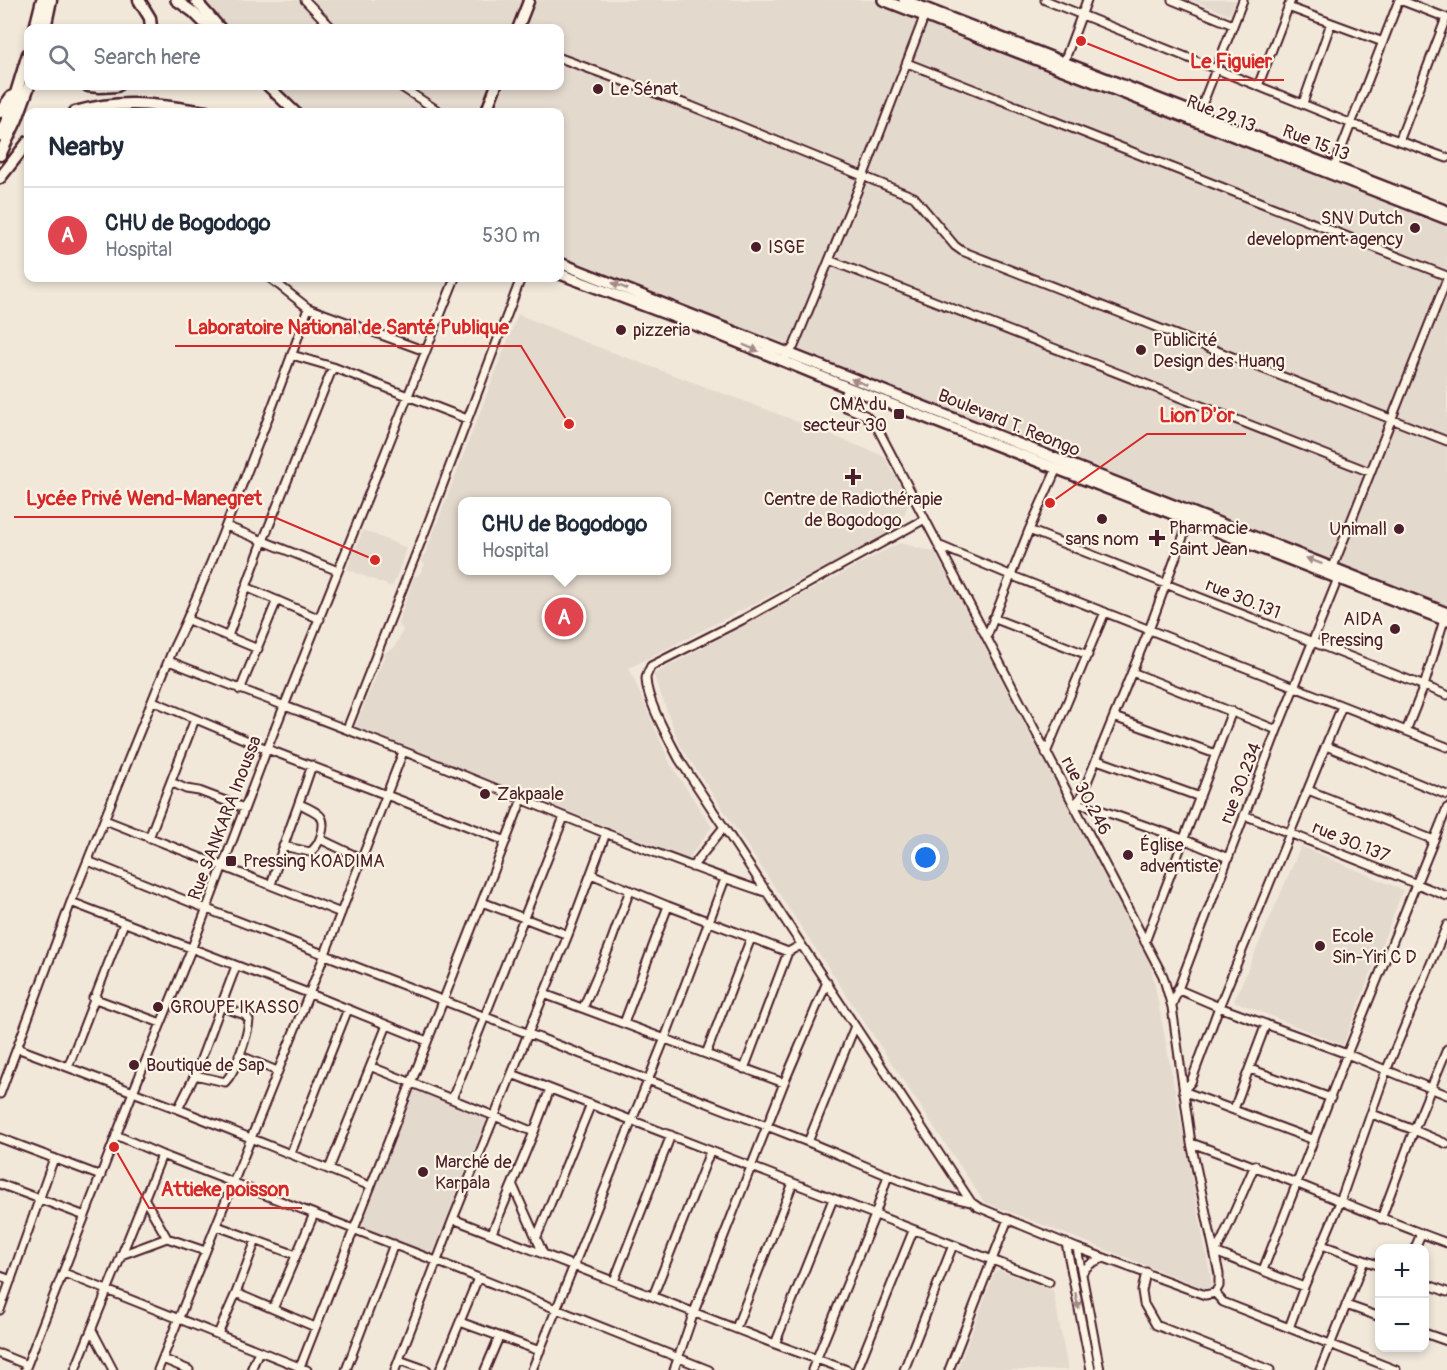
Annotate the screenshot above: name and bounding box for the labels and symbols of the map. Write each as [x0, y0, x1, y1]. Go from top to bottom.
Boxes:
callout: Le Figuier [1178, 42, 1284, 80]
text: Le Figuier [1190, 49, 1273, 74]
place label: Le Sénat [610, 78, 679, 101]
marker: Le Sénat [591, 82, 605, 96]
street label: Rue 29.13 [1183, 90, 1259, 138]
street label: Rue 15.13 [1279, 120, 1353, 166]
place label: SNV Dutch development agency [1247, 207, 1403, 251]
marker: SNV Dutch development agency [1408, 221, 1422, 235]
place label: ISGE [768, 236, 805, 259]
marker: ISGE [749, 240, 763, 254]
one-way arrow [610, 281, 628, 291]
callout: Laboratoire National de Santé Publique [175, 308, 521, 346]
text: Laboratoire National de Santé Publique [187, 315, 510, 340]
place label: pizzeria [633, 319, 690, 342]
marker: pizzeria [614, 323, 628, 337]
place label: Publicité Design des Huang [1153, 329, 1285, 373]
marker: Publicité Design des Huang [1134, 343, 1148, 357]
one-way arrow [742, 344, 760, 353]
one-way arrow [850, 377, 868, 386]
street label: Boulevard T. Reongo [934, 384, 1084, 462]
place label: CMA du secteur 30 [803, 393, 887, 437]
callout: Lion D'or [1147, 396, 1246, 434]
text: Lion D'or [1159, 403, 1236, 428]
marker: CMA du secteur 30 [892, 407, 906, 421]
marker: Centre de Radiothérapie de Bogodogo [844, 468, 862, 486]
callout: Lycée Privé Wend-Manegret [14, 479, 274, 517]
text: Lycée Privé Wend-Manegret [26, 486, 263, 511]
place label: Centre de Radiothérapie de Bogodogo [764, 488, 942, 532]
marker: sans nom [1095, 512, 1109, 526]
place label: Pharmacie Saint Jean [1169, 517, 1248, 561]
place label: Unimall [1329, 518, 1387, 541]
marker: Unimall [1392, 522, 1406, 536]
place label: sans nom [1065, 528, 1139, 551]
marker: Pharmacie Saint Jean [1150, 531, 1164, 545]
one-way arrow [1305, 556, 1323, 566]
street label: rue 30.131 [1202, 574, 1284, 624]
pin: A [544, 594, 584, 640]
place label: AIDA Pressing [1320, 608, 1383, 652]
marker: AIDA Pressing [1388, 622, 1402, 636]
street label: Rue SANKARA Inoussa [183, 733, 267, 903]
street label: rue 30.234 [1215, 739, 1267, 827]
street label: rue 30.246 [1056, 753, 1116, 839]
place label: Zakpaale [497, 783, 564, 806]
marker: Zakpaale [478, 787, 492, 801]
street label: rue 30.137 [1309, 816, 1393, 868]
place label: Église adventiste [1140, 834, 1219, 878]
your location [911, 843, 940, 872]
marker: Église adventiste [1121, 848, 1135, 862]
place label: Pressing KOADIMA [243, 850, 385, 873]
marker: Pressing KOADIMA [224, 854, 238, 868]
place label: Ecole Sin-Yiri C D [1332, 925, 1417, 969]
marker: Ecole Sin-Yiri C D [1313, 939, 1327, 953]
place label: GROUPE IKASSO [170, 996, 299, 1019]
marker: GROUPE IKASSO [151, 1000, 165, 1014]
place label: Boutique de Sap [146, 1054, 265, 1077]
marker: Boutique de Sap [127, 1058, 141, 1072]
place label: Marché de Karpala [435, 1151, 512, 1195]
marker: Marché de Karpala [416, 1165, 430, 1179]
callout: Attieke poisson [149, 1170, 302, 1208]
text: Attieke poisson [161, 1177, 289, 1202]
one-way arrow [1073, 1291, 1082, 1310]

